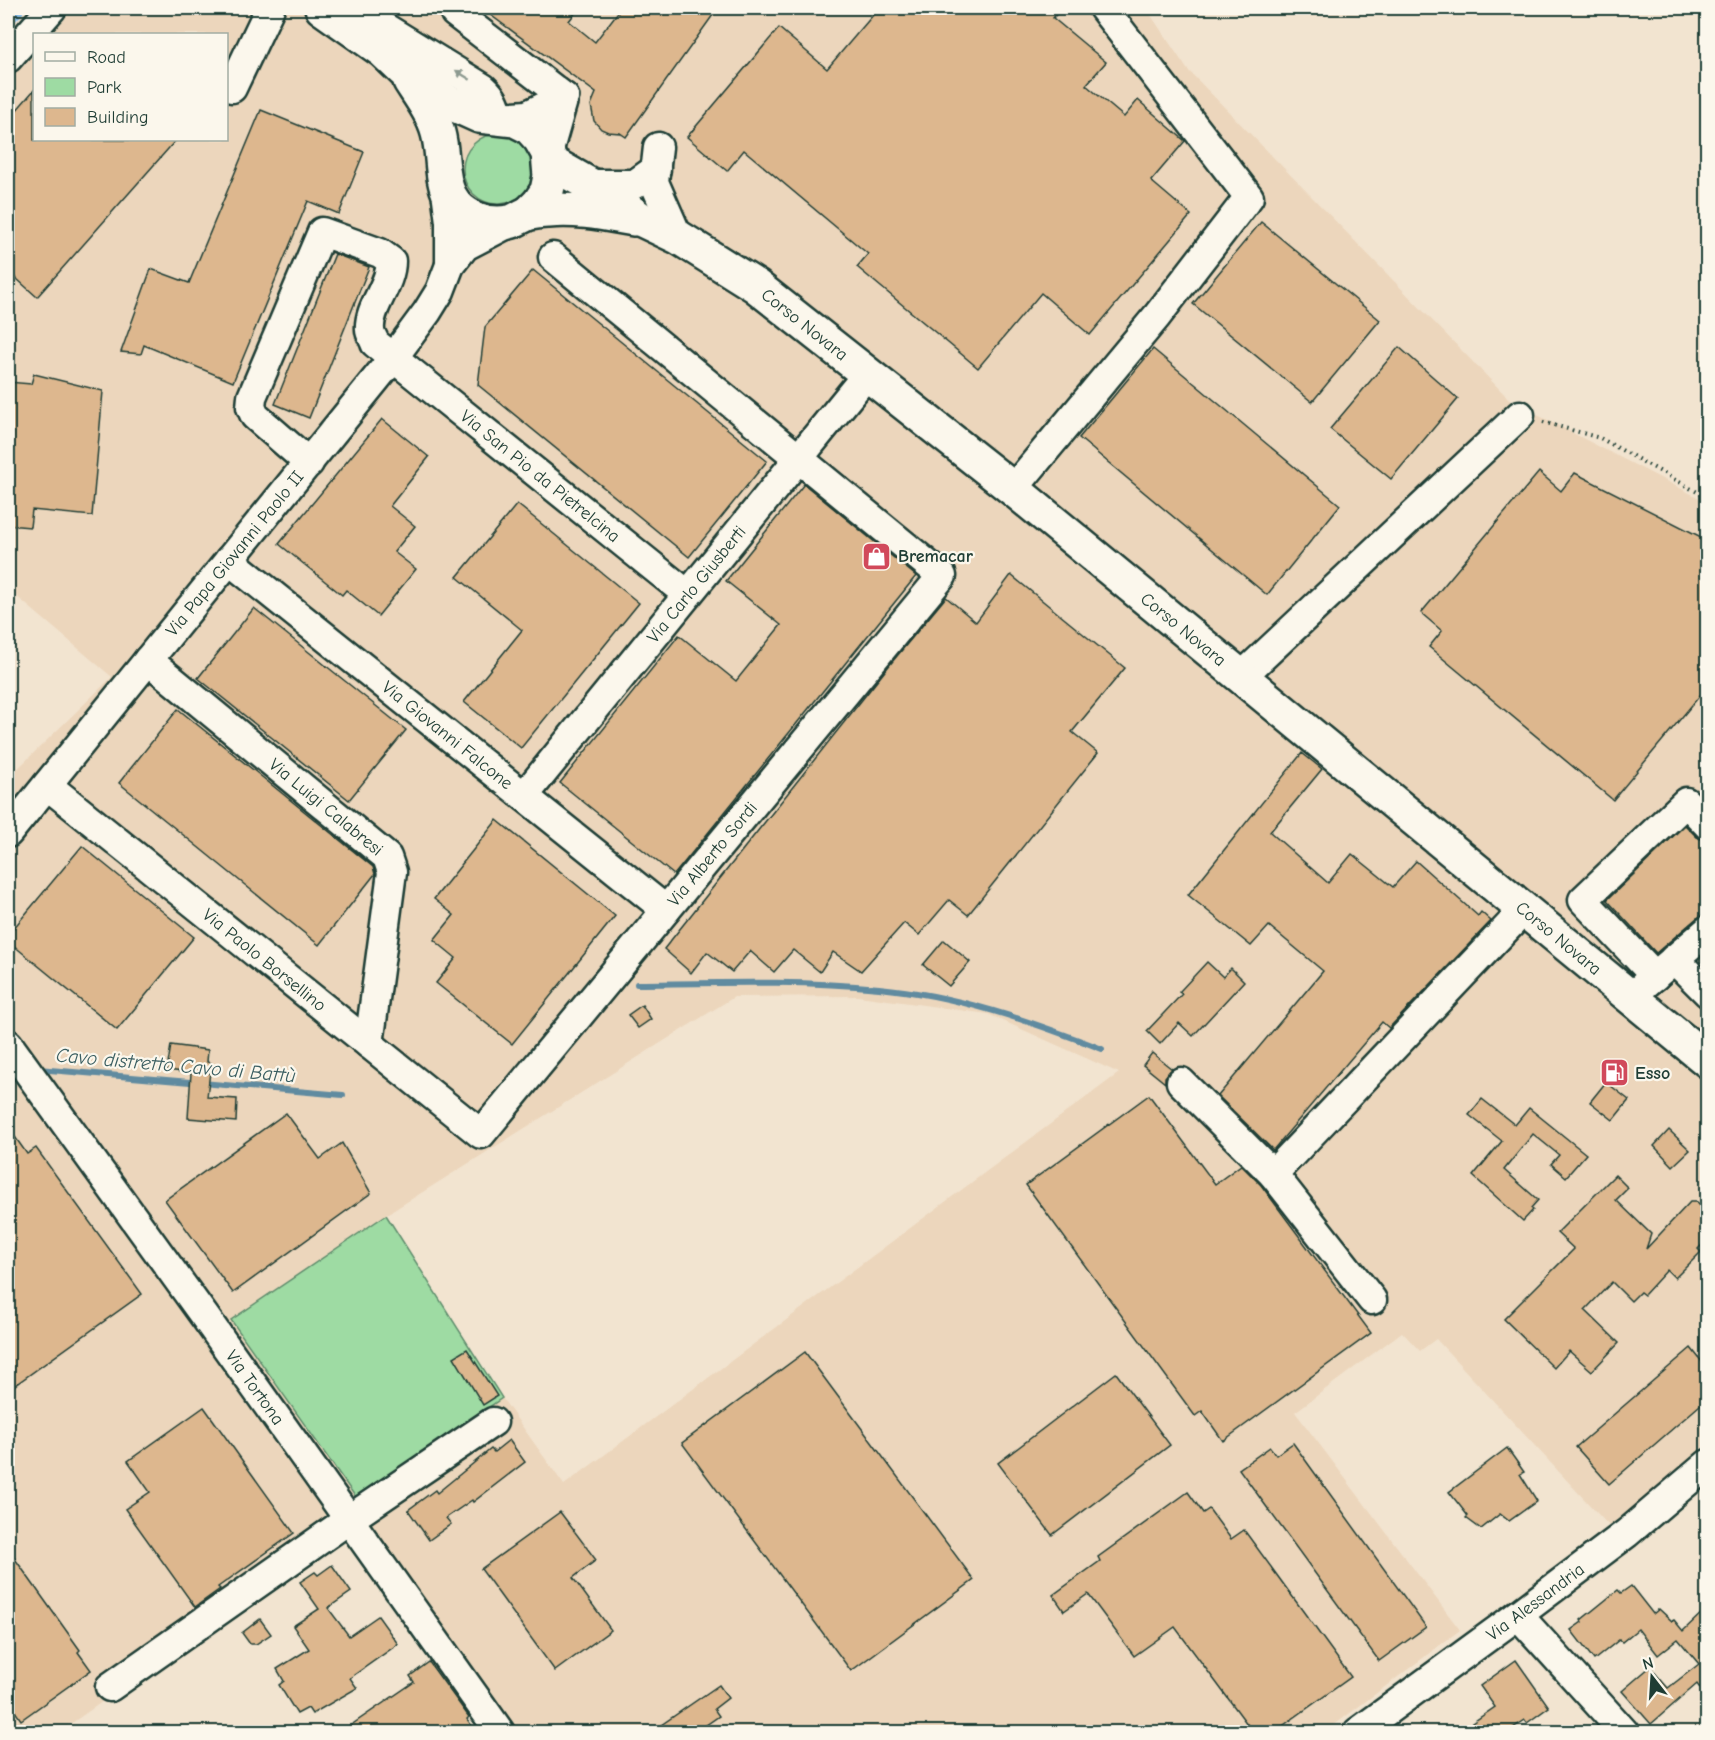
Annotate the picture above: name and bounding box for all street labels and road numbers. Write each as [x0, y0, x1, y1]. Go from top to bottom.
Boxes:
street label: Corso Novara [757, 284, 852, 366]
street label: Via San Pio da Pietrelcina [456, 406, 624, 547]
street label: Via Papa Giovanni Paolo II [162, 467, 308, 641]
street label: Via Carlo Giusberti [643, 522, 750, 647]
street label: Corso Novara [1136, 588, 1230, 671]
street label: Via Giovanni Falcone [378, 677, 517, 794]
street label: Via Luigi Calabresi [265, 754, 387, 860]
street label: Via Alberto Sordi [663, 798, 762, 911]
street label: Corso Novara [1511, 897, 1605, 980]
street label: Via Paolo Borsellino [198, 904, 330, 1016]
street label: Via Tortona [221, 1346, 288, 1429]
street label: Via Alessandria [1483, 1559, 1589, 1645]

